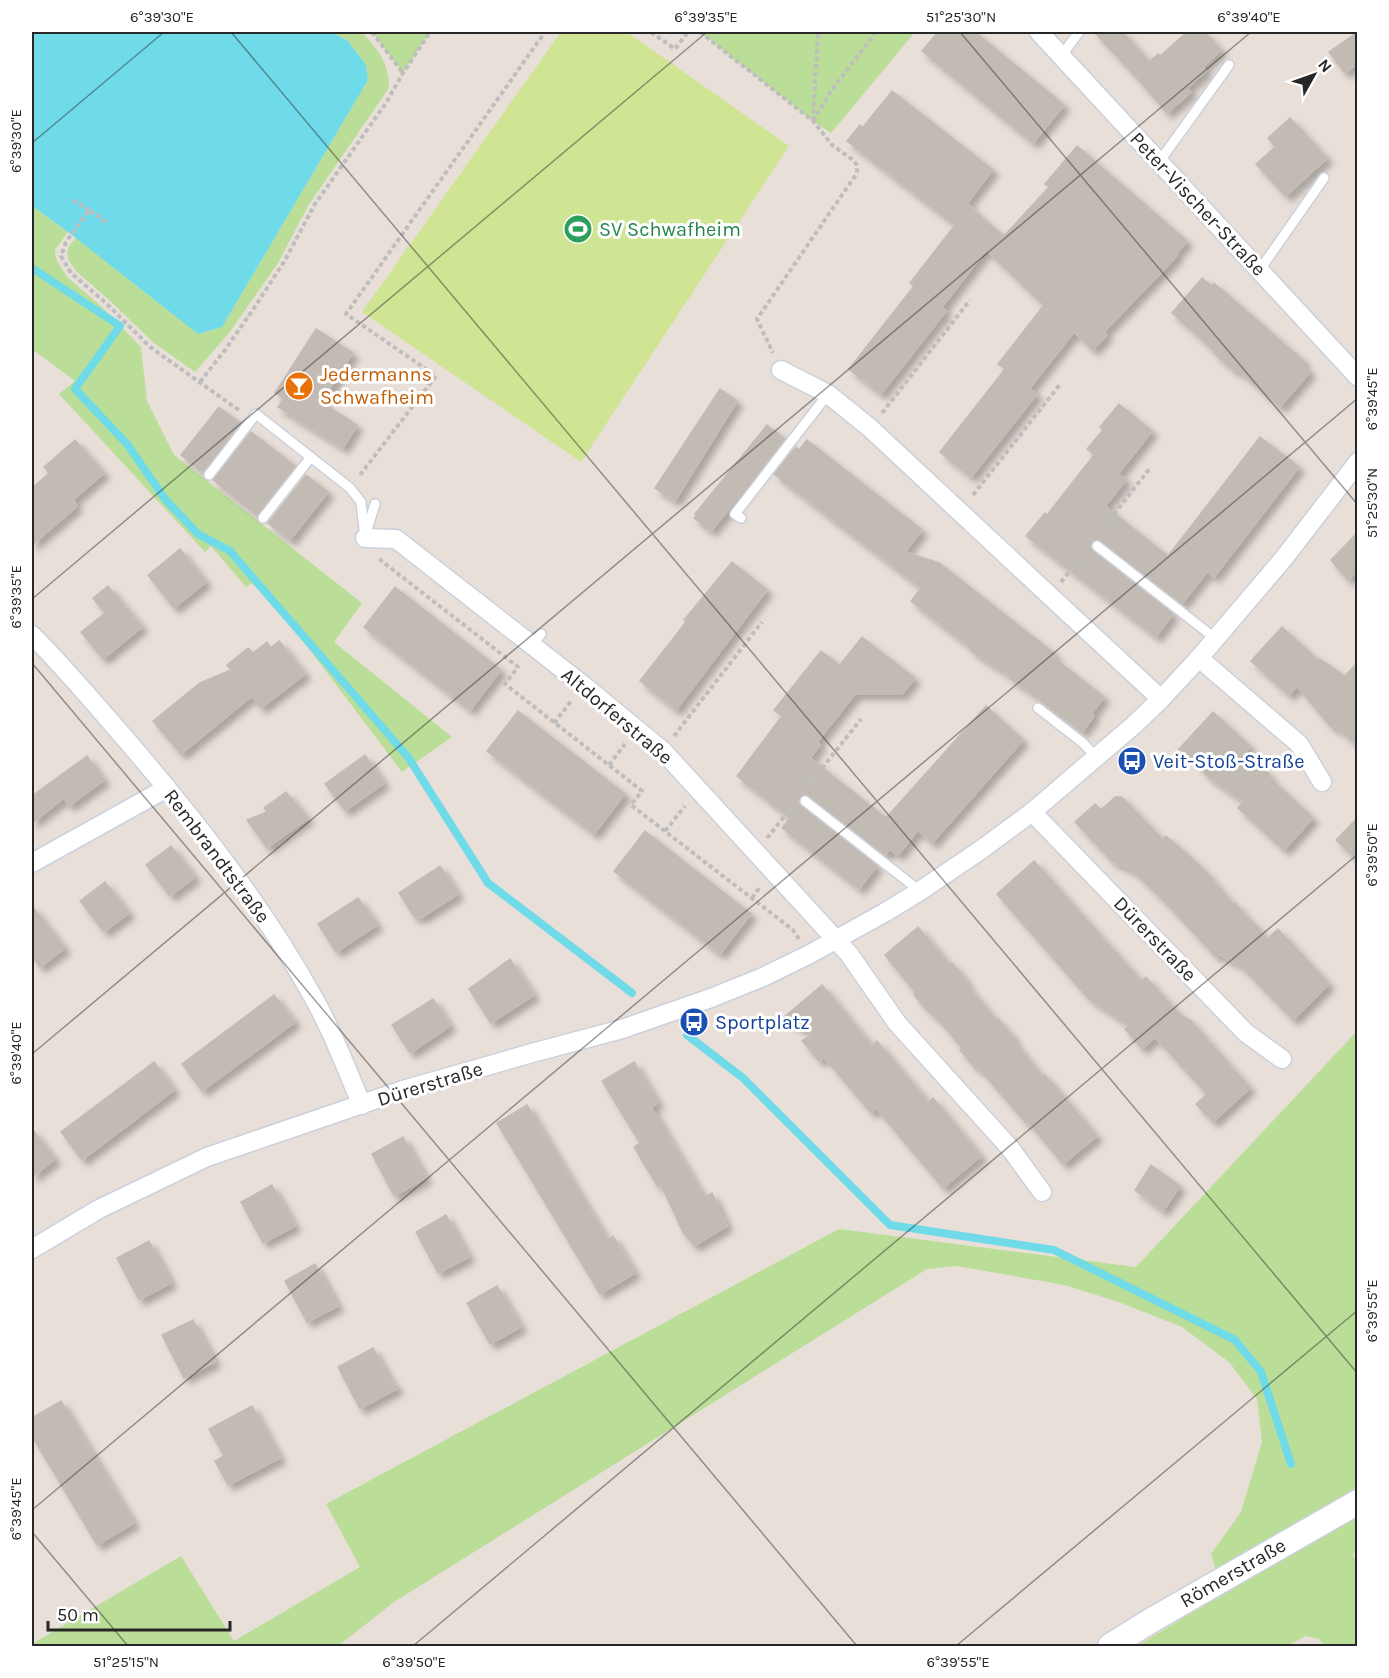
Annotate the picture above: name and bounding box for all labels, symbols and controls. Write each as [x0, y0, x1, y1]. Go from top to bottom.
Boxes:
text: 6°39'30"E [130, 8, 194, 26]
text: 6°39'35"E [674, 8, 738, 26]
text: 51°25'30"N [926, 8, 996, 26]
text: 6°39'40"E [1217, 8, 1281, 26]
north arrow [1284, 45, 1344, 105]
text: N [1314, 55, 1336, 76]
text: 6°39'30"E [7, 109, 25, 173]
street label: Peter-Vischer-Straße [1125, 127, 1271, 281]
sports icon: SV Schwafheim [562, 213, 594, 245]
place label: SV Schwafheim [599, 218, 741, 241]
place label: Jedermanns Schwafheim [320, 363, 434, 409]
text: 6°39'45"E [1363, 367, 1381, 431]
bar icon: Jedermanns Schwafheim [283, 370, 315, 402]
text: 51°25'30"N [1363, 468, 1381, 538]
text: 6°39'35"E [7, 565, 25, 629]
street label: Altdorferstraße [557, 663, 677, 769]
bus stop icon: Veit-Stoß-Straße [1116, 745, 1148, 777]
place label: Veit-Stoß-Straße [1153, 750, 1304, 773]
street label: Rembrandtstraße [159, 785, 275, 927]
text: 6°39'50"E [1363, 823, 1381, 887]
street label: Dürerstraße [1109, 892, 1201, 986]
bus stop icon: Sportplatz [678, 1006, 710, 1038]
place label: Sportplatz [715, 1011, 810, 1034]
text: 6°39'40"E [7, 1021, 25, 1085]
street label: Dürerstraße [375, 1057, 485, 1111]
text: 6°39'55"E [1363, 1279, 1381, 1343]
text: 6°39'45"E [7, 1477, 25, 1541]
street label: Römerstraße [1176, 1533, 1290, 1613]
scale bar [48, 1594, 230, 1632]
text: 50 m [57, 1604, 99, 1626]
text: 51°25'15"N [93, 1653, 159, 1671]
text: 6°39'50"E [382, 1653, 446, 1671]
text: 6°39'55"E [926, 1653, 990, 1671]

